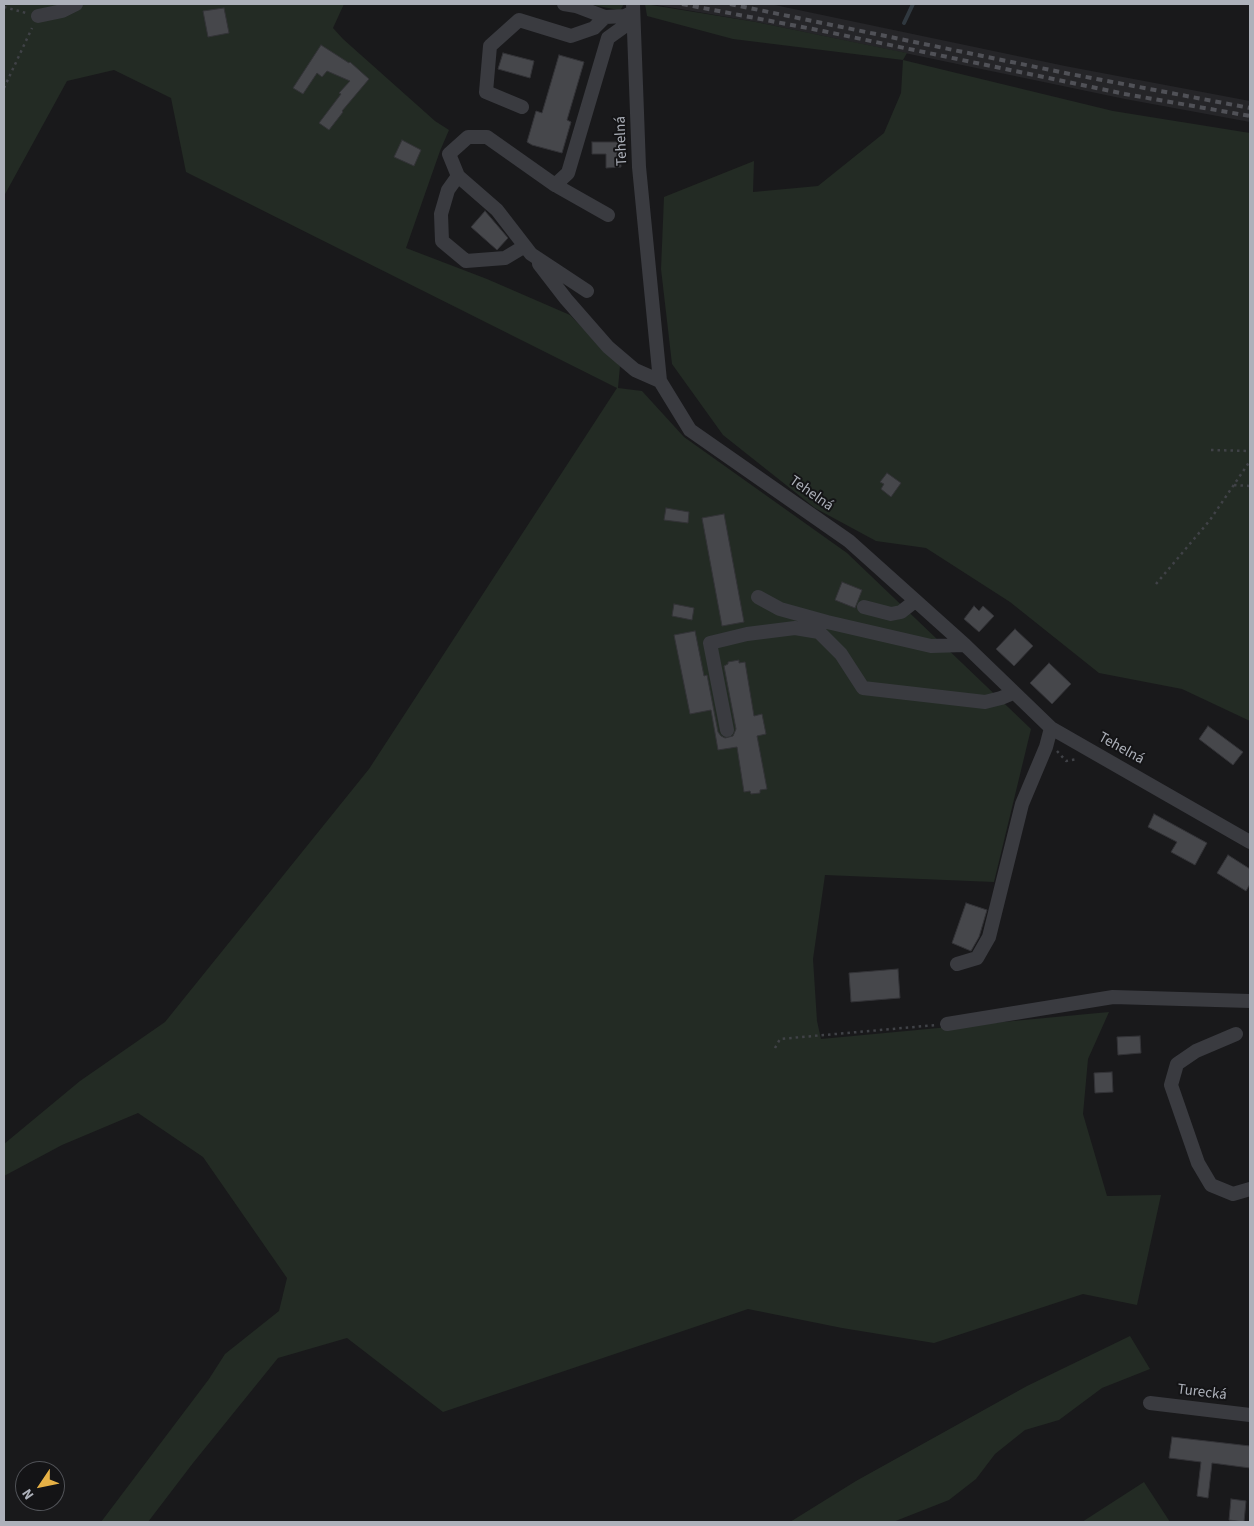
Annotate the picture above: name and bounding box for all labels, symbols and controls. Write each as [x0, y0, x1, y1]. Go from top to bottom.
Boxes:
street label: Tehelná [612, 116, 632, 166]
street label: Tehelná [785, 472, 837, 516]
street label: Tehelná [1095, 729, 1147, 769]
street label: Turecká [1176, 1381, 1228, 1405]
north arrow [15, 1461, 65, 1511]
text: N [17, 1484, 39, 1503]

